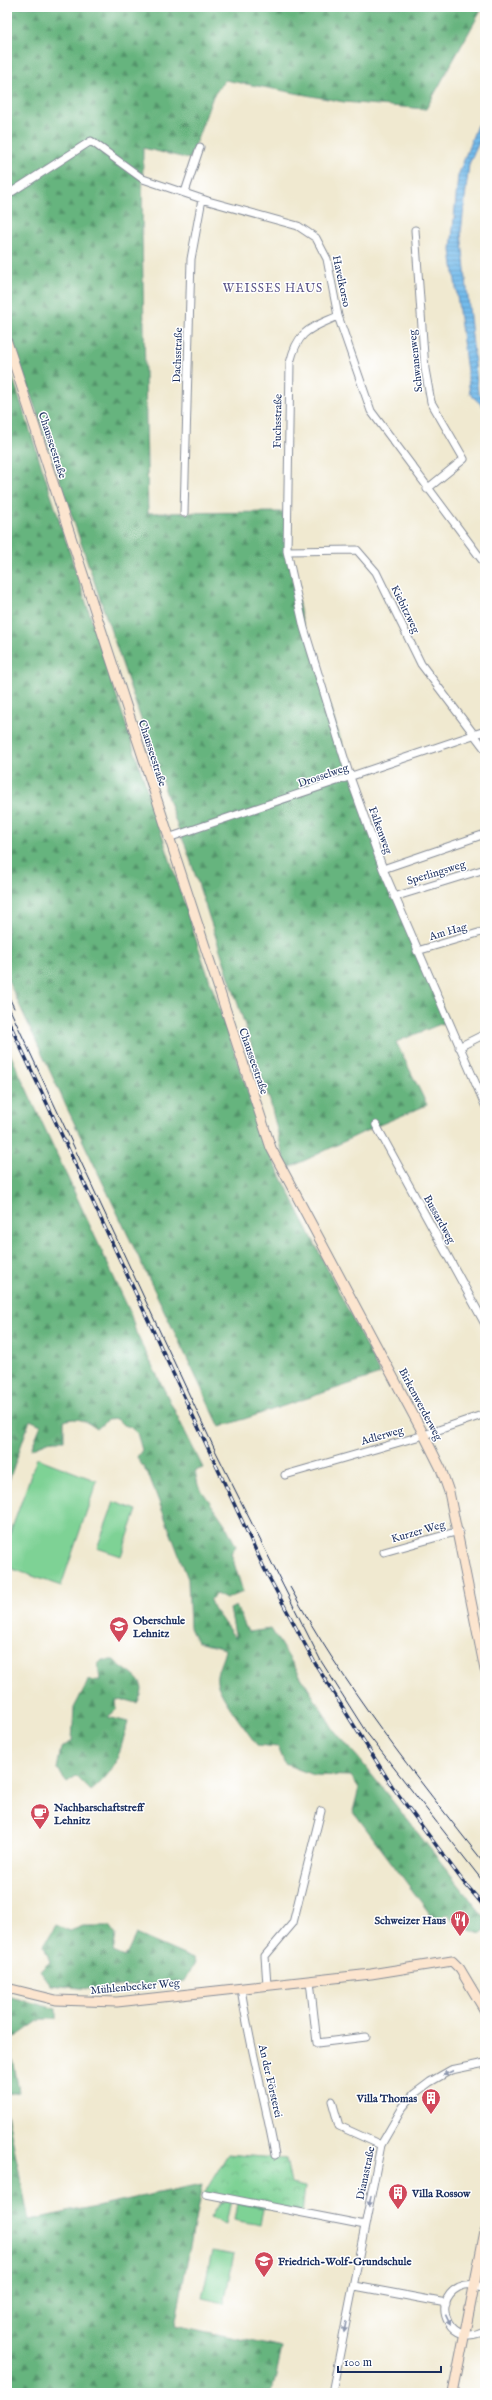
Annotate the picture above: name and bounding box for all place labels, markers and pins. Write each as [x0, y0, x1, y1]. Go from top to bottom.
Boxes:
place label: Oberschule Lehnitz [132, 1614, 185, 1641]
school or university icon: Oberschule Lehnitz [108, 1615, 130, 1643]
place label: Nachbarschaftstreff Lehnitz [53, 1801, 145, 1828]
cafe icon: Nachbarschaftstreff Lehnitz [29, 1802, 51, 1830]
restaurant icon: Schweizer Haus [449, 1909, 471, 1937]
place label: Schweizer Haus [374, 1914, 446, 1928]
building icon: Villa Thomas [420, 2087, 442, 2115]
place label: Villa Thomas [356, 2092, 417, 2106]
building icon: Villa Rossow [387, 2182, 409, 2210]
place label: Villa Rossow [411, 2187, 471, 2201]
school or university icon: Friedrich-Wolf-Grundschule [253, 2250, 275, 2278]
place label: Friedrich-Wolf-Grundschule [278, 2255, 412, 2269]

